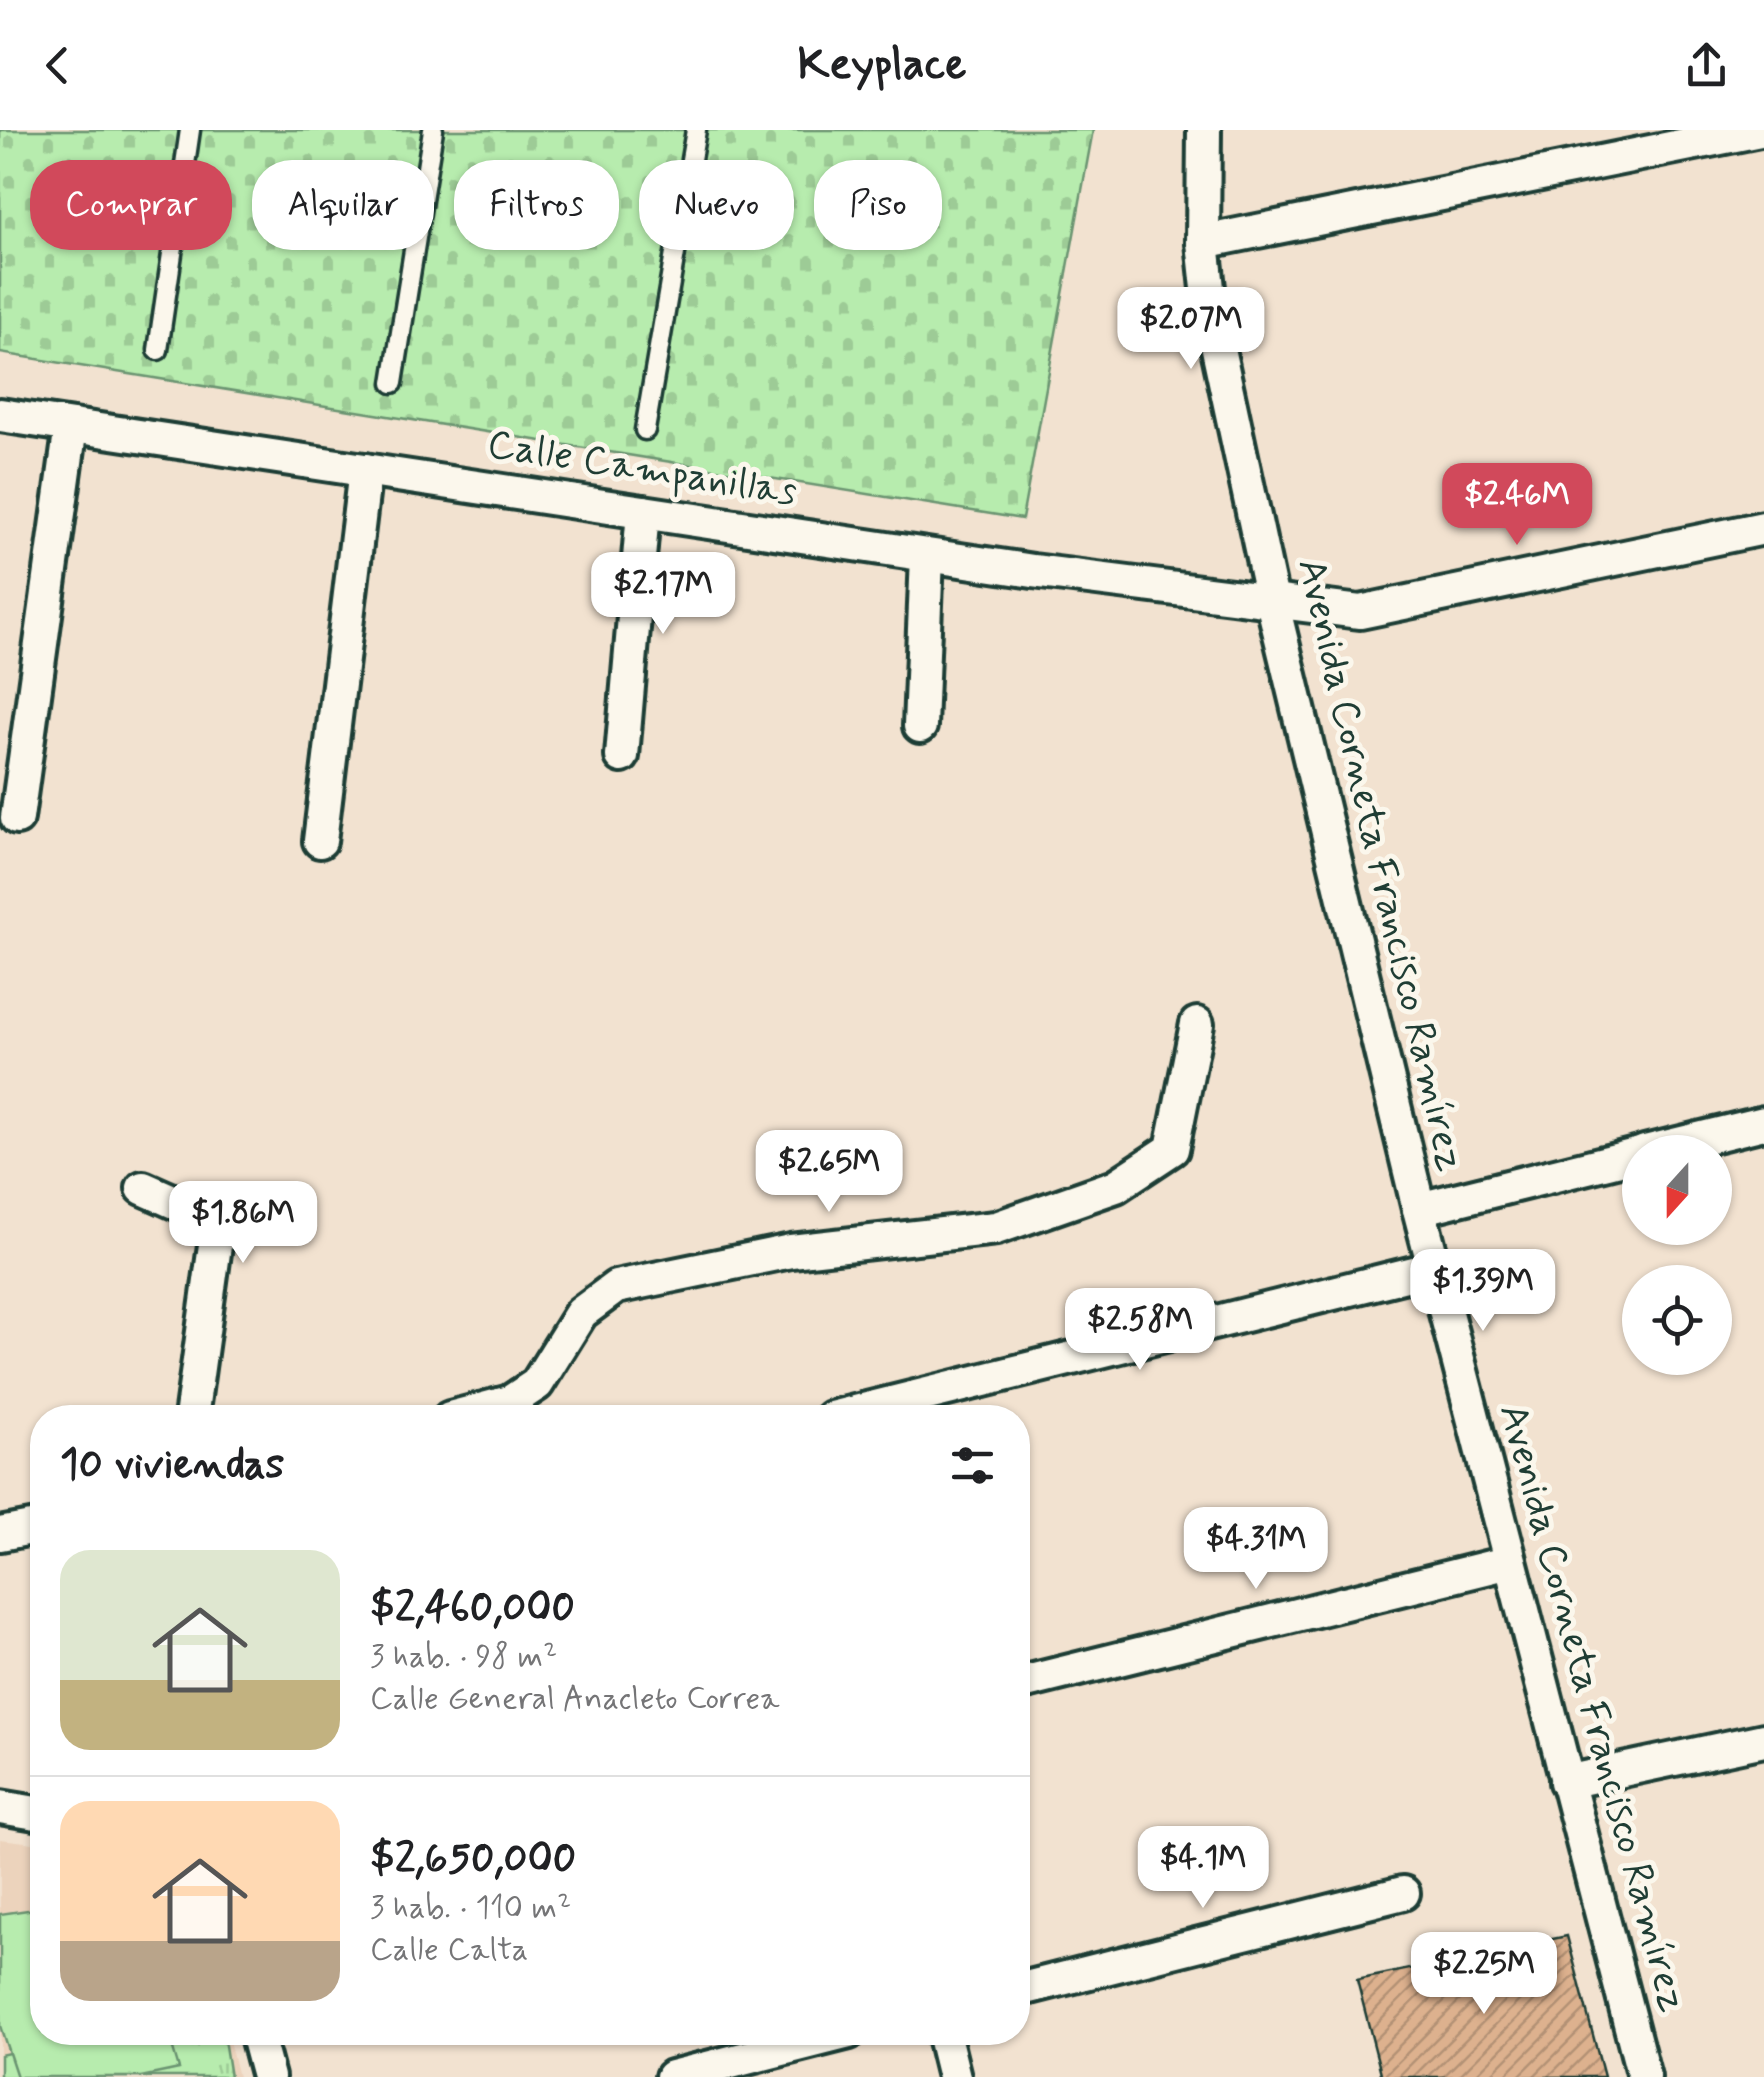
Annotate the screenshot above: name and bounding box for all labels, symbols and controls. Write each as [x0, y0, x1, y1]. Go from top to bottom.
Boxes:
text: Keyplace [798, 36, 966, 95]
icon: back [30, 38, 85, 93]
icon: share [1679, 38, 1734, 93]
chip: Comprar [30, 160, 232, 250]
chip: Alquilar [252, 160, 434, 250]
chip: Filtros [454, 160, 619, 250]
chip: Nuevo [639, 160, 794, 250]
chip: Piso [814, 160, 942, 250]
pin: $2.07M [1110, 287, 1272, 372]
text: $2.07M [1139, 298, 1243, 340]
street label: Calle Campanillas [484, 419, 800, 519]
pin: $2.46M [1436, 463, 1598, 548]
text: $2.46M [1464, 474, 1570, 516]
pin: $2.17M [582, 552, 744, 637]
street label: Avenida Corneta Francisco Ramírez [1284, 554, 1476, 1176]
text: $2.17M [613, 563, 713, 605]
pin: $2.65M [748, 1130, 910, 1215]
north arrow [1622, 1135, 1732, 1245]
map controls [1622, 1135, 1732, 1375]
text: $2.65M [778, 1141, 880, 1183]
pin: $1.86M [162, 1181, 324, 1266]
text: $1.86M [191, 1192, 295, 1234]
pin: $1.39M [1402, 1249, 1564, 1334]
text: $1.39M [1432, 1260, 1534, 1302]
button: locate [1622, 1265, 1732, 1375]
pin: $2.58M [1059, 1288, 1221, 1373]
text: $2.58M [1087, 1299, 1193, 1341]
street label: Avenida Corneta Francisco Ramírez [1486, 1398, 1698, 2018]
text: 10 viviendas [60, 1438, 284, 1493]
icon: filters [945, 1438, 1000, 1493]
pin: $4.31M [1175, 1507, 1337, 1592]
text: $4.31M [1206, 1518, 1306, 1560]
text: $2,460,000 [370, 1581, 575, 1636]
icon: home [140, 1590, 260, 1710]
text: 3 hab. · 98 m² [370, 1636, 557, 1678]
text: Calle General Anacleto Correa [370, 1678, 780, 1720]
pin: $4.1M [1133, 1826, 1273, 1911]
text: $2,650,000 [370, 1832, 576, 1887]
text: $4.1M [1160, 1837, 1246, 1879]
icon: home [140, 1841, 260, 1961]
text: 3 hab. · 110 m² [370, 1887, 571, 1929]
text: Calle Calta [370, 1929, 528, 1971]
pin: $2.25M [1403, 1932, 1565, 2017]
text: $2.25M [1433, 1943, 1535, 1985]

